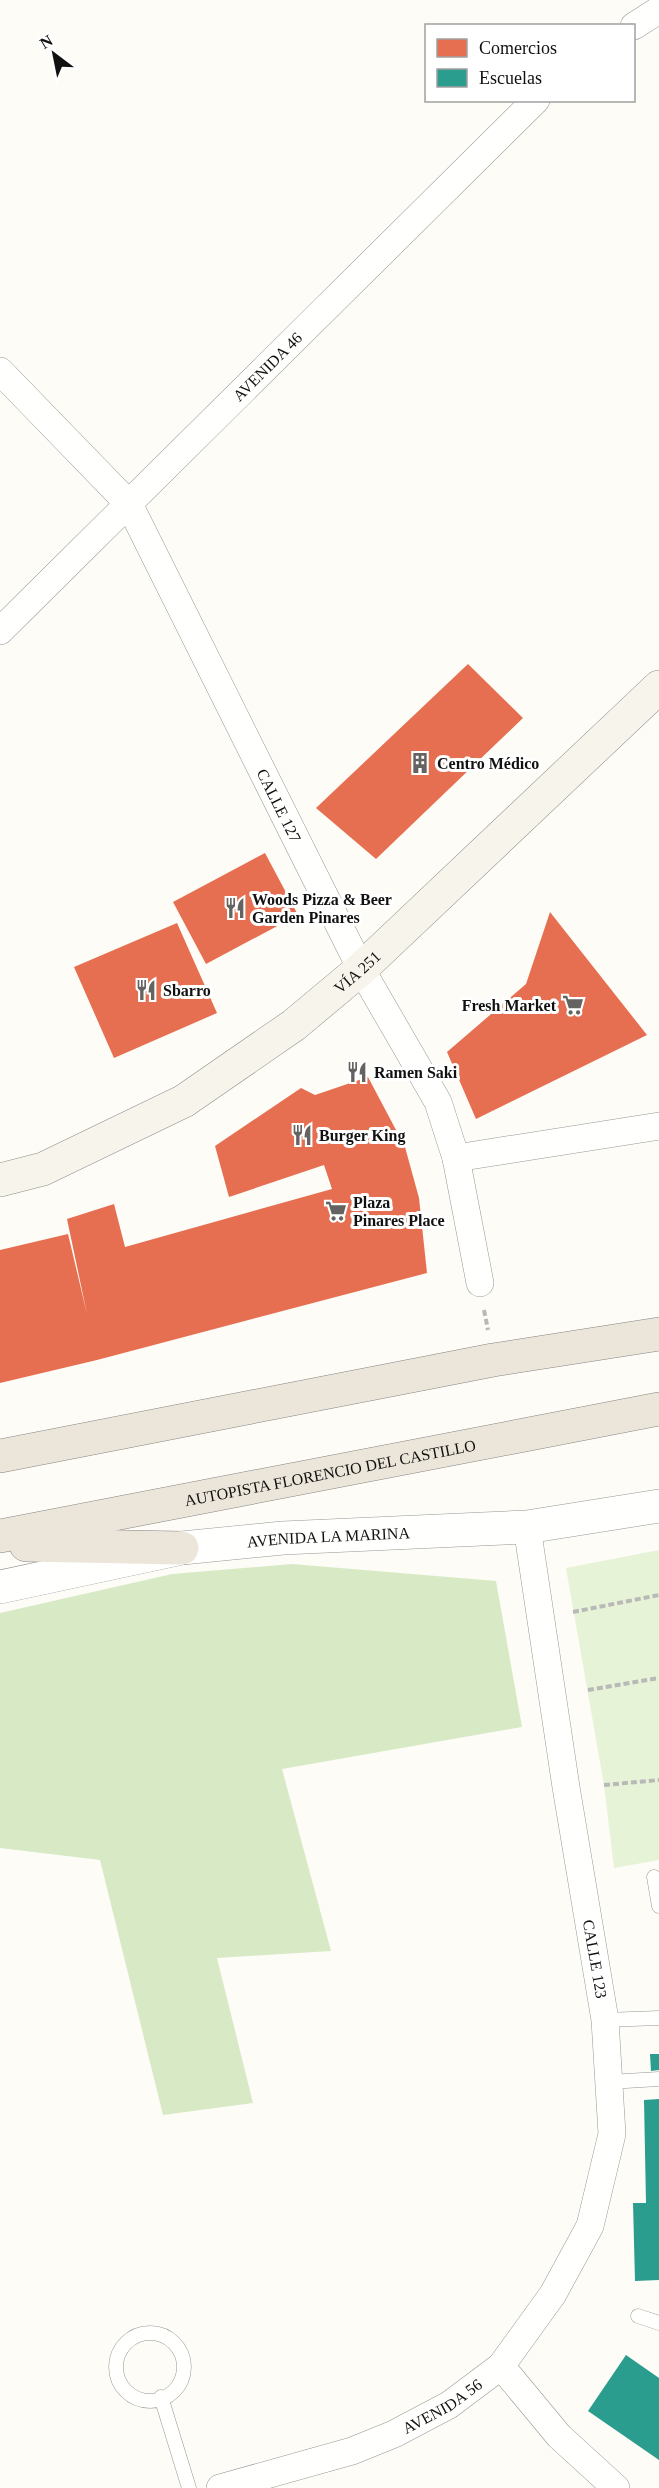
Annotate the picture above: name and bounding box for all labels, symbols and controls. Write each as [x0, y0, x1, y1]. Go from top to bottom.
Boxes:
north arrow [24, 24, 84, 84]
legend [425, 24, 635, 102]
text: N [37, 31, 56, 52]
text: Comercios [479, 38, 557, 58]
text: Escuelas [479, 68, 542, 88]
street label: AVENIDA 46 [229, 329, 305, 404]
building icon: Centro Médico [408, 751, 432, 775]
place label: Centro Médico [437, 755, 539, 772]
street label: CALLE 127 [254, 766, 305, 845]
place label: Woods Pizza & Beer Garden Pinares [252, 891, 392, 926]
restaurant icon: Woods Pizza & Beer Garden Pinares [223, 896, 247, 920]
street label: VÍA 251 [330, 947, 383, 997]
restaurant icon: Sbarro [134, 978, 158, 1002]
place label: Sbarro [163, 982, 211, 999]
supermarket icon: Fresh Market [561, 993, 585, 1017]
place label: Fresh Market [462, 997, 557, 1014]
restaurant icon: Ramen Saki [345, 1060, 369, 1084]
place label: Ramen Saki [374, 1064, 458, 1081]
restaurant icon: Burger King [290, 1123, 314, 1147]
place label: Burger King [319, 1127, 405, 1145]
place label: Plaza Pinares Place [353, 1194, 445, 1229]
supermarket icon: Plaza Pinares Place [324, 1199, 348, 1223]
street label: AUTOPISTA FLORENCIO DEL CASTILLO [183, 1436, 477, 1509]
street label: AVENIDA LA MARINA [246, 1524, 411, 1550]
street label: CALLE 123 [580, 1918, 610, 2000]
street label: AVENIDA 56 [399, 2375, 485, 2437]

